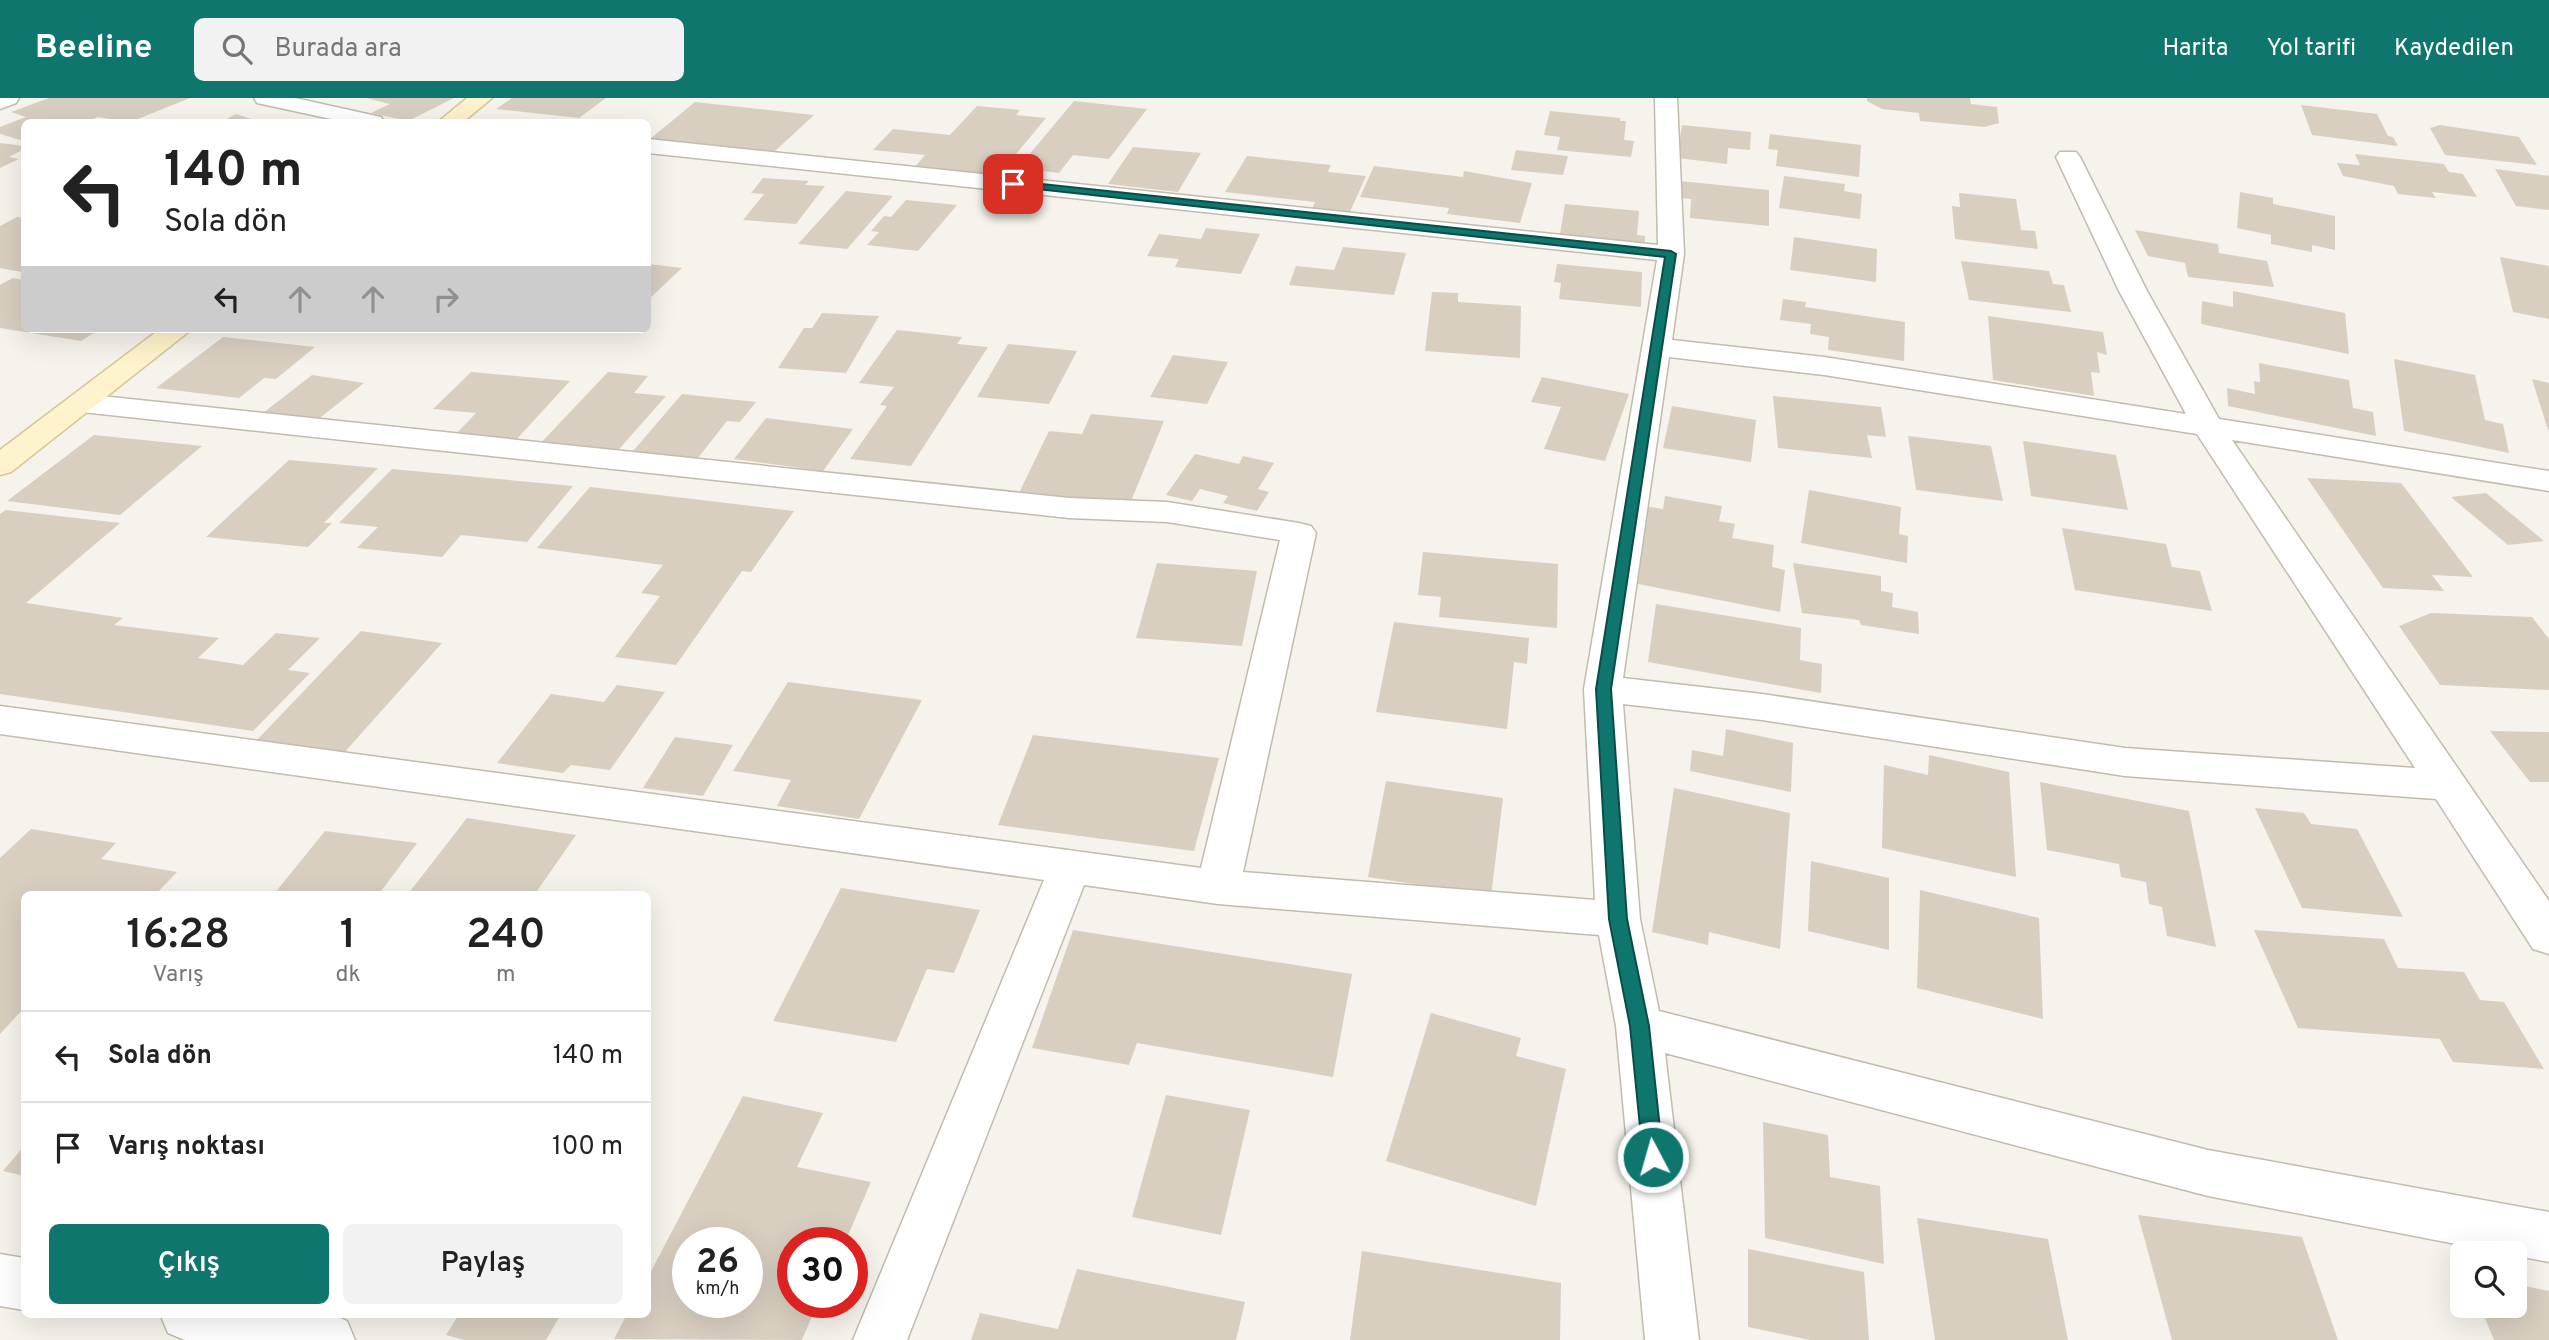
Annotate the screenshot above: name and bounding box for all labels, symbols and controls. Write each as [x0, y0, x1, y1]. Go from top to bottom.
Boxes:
search box [194, 18, 684, 81]
text: Beeline [35, 28, 152, 70]
icon: search [218, 30, 256, 68]
text: Burada ara [274, 33, 402, 66]
text: Harita [2163, 34, 2228, 64]
text: Yol tarifi [2266, 34, 2356, 64]
text: Kaydedilen [2394, 34, 2514, 64]
text: 140 m [164, 142, 303, 204]
icon: left [49, 147, 140, 238]
pin [983, 154, 1043, 214]
icon: arrive [994, 165, 1032, 203]
text: Sola dön [164, 203, 287, 243]
icon: left [208, 280, 246, 318]
icon: ahead [281, 280, 319, 318]
icon: ahead [354, 280, 392, 318]
icon: right [427, 280, 465, 318]
text: 16:28 [126, 910, 230, 963]
text: 1 [340, 910, 356, 963]
text: 240 [466, 910, 546, 963]
text: Varış [153, 961, 204, 990]
text: dk [335, 961, 361, 990]
text: m [496, 961, 516, 990]
icon: left [49, 1038, 87, 1076]
text: Sola dön [108, 1040, 212, 1073]
text: 140 m [553, 1040, 623, 1073]
position arrow [1616, 1120, 1690, 1194]
icon: arrive [49, 1129, 87, 1167]
text: Varış noktası [108, 1131, 265, 1164]
text: 100 m [552, 1131, 623, 1164]
button: Çıkış [49, 1224, 329, 1304]
button: Paylaş [343, 1224, 623, 1304]
speed limit sign: 30 [777, 1227, 868, 1318]
text: 26 [696, 1241, 739, 1285]
map controls [2450, 1241, 2527, 1318]
button: search [2450, 1241, 2527, 1318]
text: km/h [696, 1278, 739, 1301]

